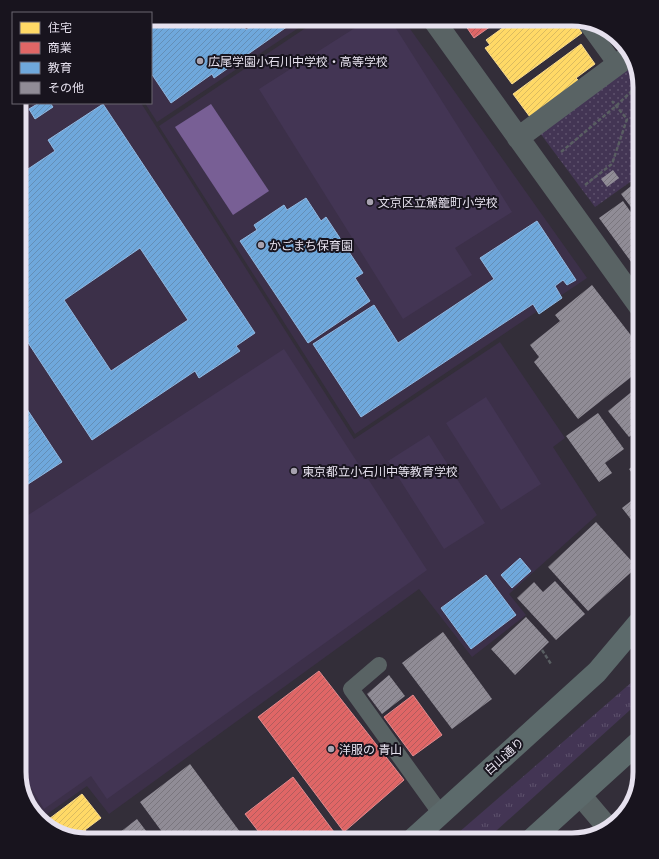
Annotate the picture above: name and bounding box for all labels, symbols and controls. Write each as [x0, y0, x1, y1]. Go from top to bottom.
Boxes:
legend [12, 12, 152, 104]
text: 住宅 [48, 19, 72, 36]
text: 商業 [48, 39, 72, 56]
place label: 広尾学園小石川中学校・高等学校 [208, 53, 388, 70]
marker: 広尾学園小石川中学校・高等学校 [195, 56, 205, 66]
text: 教育 [48, 59, 72, 76]
text: その他 [48, 79, 84, 96]
place label: 文京区立駕籠町小学校 [378, 194, 498, 211]
marker: 文京区立駕籠町小学校 [365, 197, 375, 207]
place label: かごまち保育園 [269, 237, 353, 254]
marker: かごまち保育園 [256, 240, 266, 250]
place label: 東京都立小石川中等教育学校 [302, 463, 458, 480]
marker: 東京都立小石川中等教育学校 [289, 466, 299, 476]
street label: 白山通り [480, 734, 528, 778]
place label: 洋服の 青山 [339, 741, 402, 758]
marker: 洋服の 青山 [326, 744, 336, 754]

